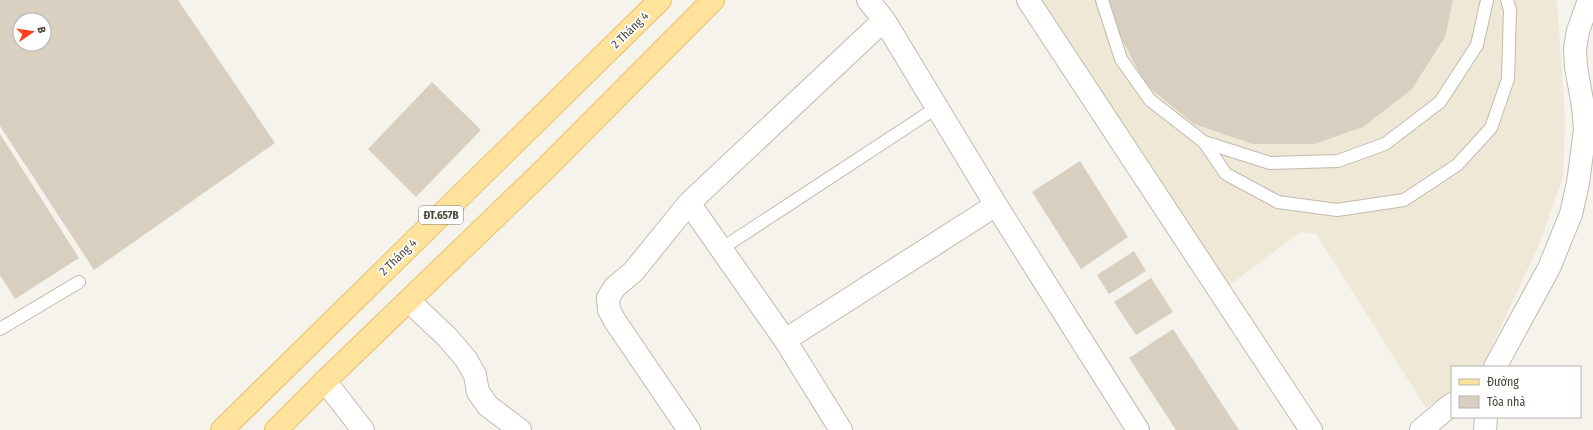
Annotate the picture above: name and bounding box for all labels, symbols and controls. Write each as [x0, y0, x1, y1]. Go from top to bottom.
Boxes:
street label: 2 Tháng 4 [608, 9, 652, 51]
north arrow [12, 12, 52, 52]
text: B [34, 25, 48, 34]
road number: ĐT.657B [419, 206, 463, 224]
street label: 2 Tháng 4 [376, 236, 420, 278]
legend [1451, 366, 1581, 418]
text: Đường [1487, 375, 1519, 389]
text: Tòa nhà [1487, 395, 1525, 409]

